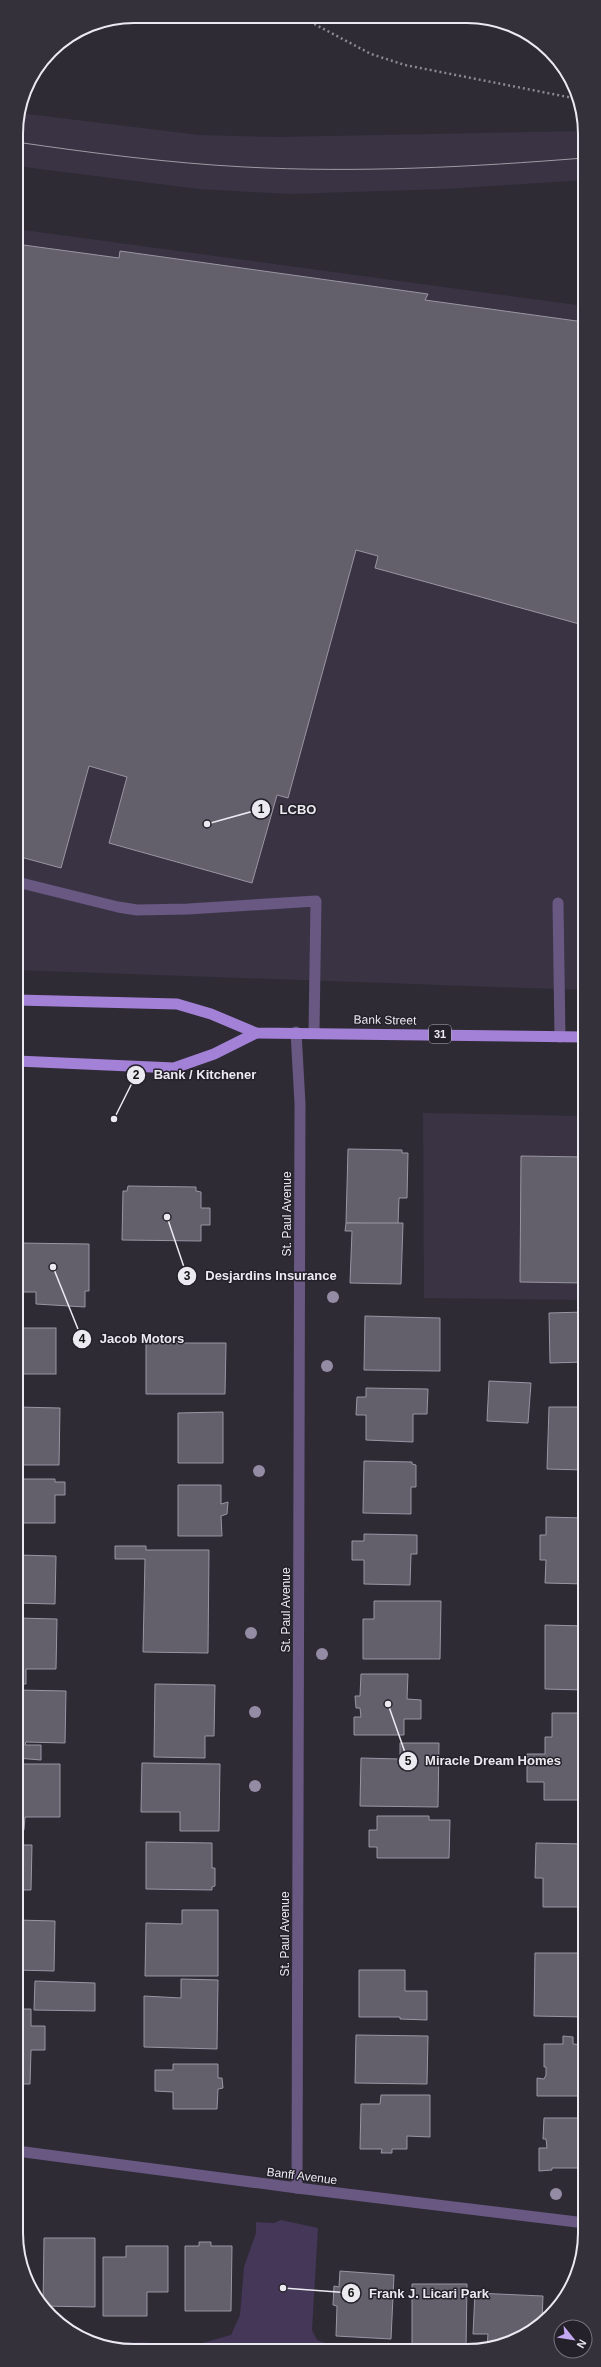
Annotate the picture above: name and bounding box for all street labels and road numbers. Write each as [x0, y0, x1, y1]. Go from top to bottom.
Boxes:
street label: Bank Street [354, 1012, 417, 1028]
road number: 31 [429, 1025, 451, 1043]
street label: St. Paul Avenue [280, 1171, 294, 1257]
street label: St. Paul Avenue [279, 1567, 293, 1653]
street label: St. Paul Avenue [278, 1891, 292, 1977]
street label: Banff Avenue [266, 2165, 338, 2187]

